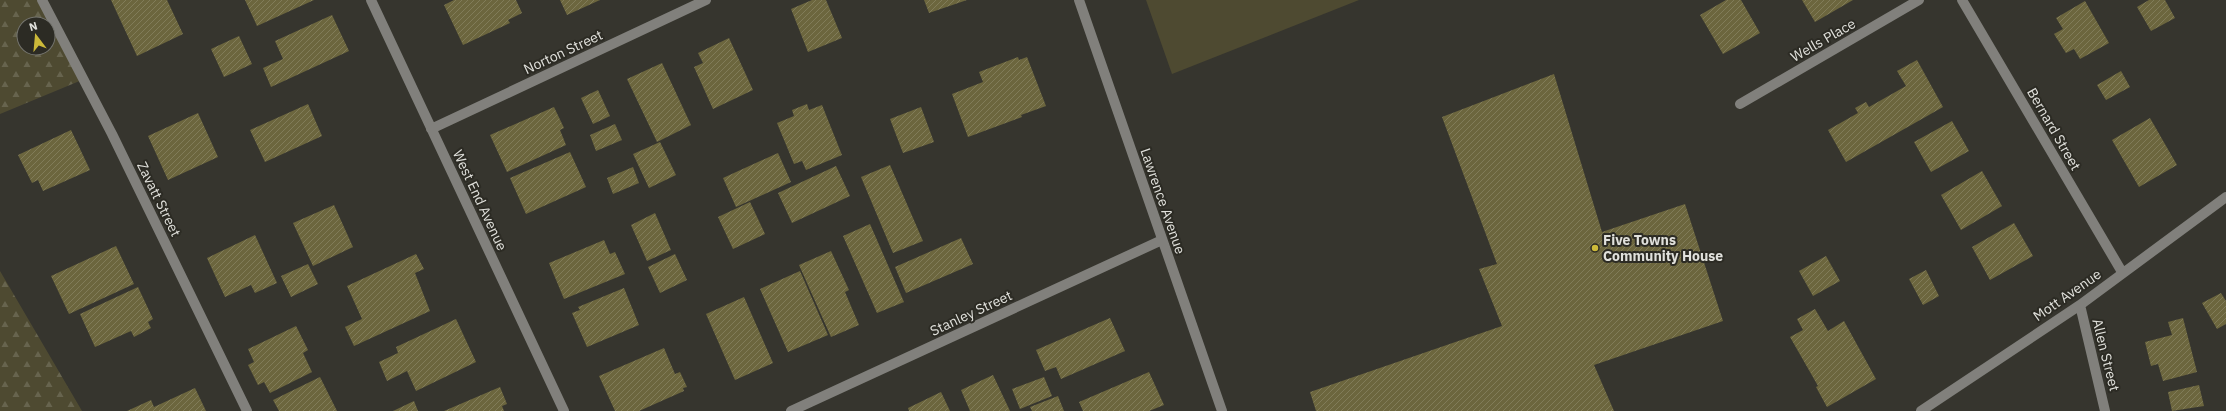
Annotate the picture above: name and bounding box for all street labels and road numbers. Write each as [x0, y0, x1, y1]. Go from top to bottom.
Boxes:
street label: Wells Place [1787, 14, 1859, 66]
street label: Norton Street [521, 26, 606, 78]
street label: Bernard Street [2023, 85, 2085, 174]
street label: Lawrence Avenue [1136, 146, 1190, 257]
street label: West End Avenue [449, 147, 511, 254]
street label: Zavatt Street [133, 159, 185, 239]
street label: Mott Avenue [2029, 265, 2105, 325]
street label: Stanley Street [927, 286, 1015, 340]
street label: Allen Street [2088, 317, 2124, 393]

